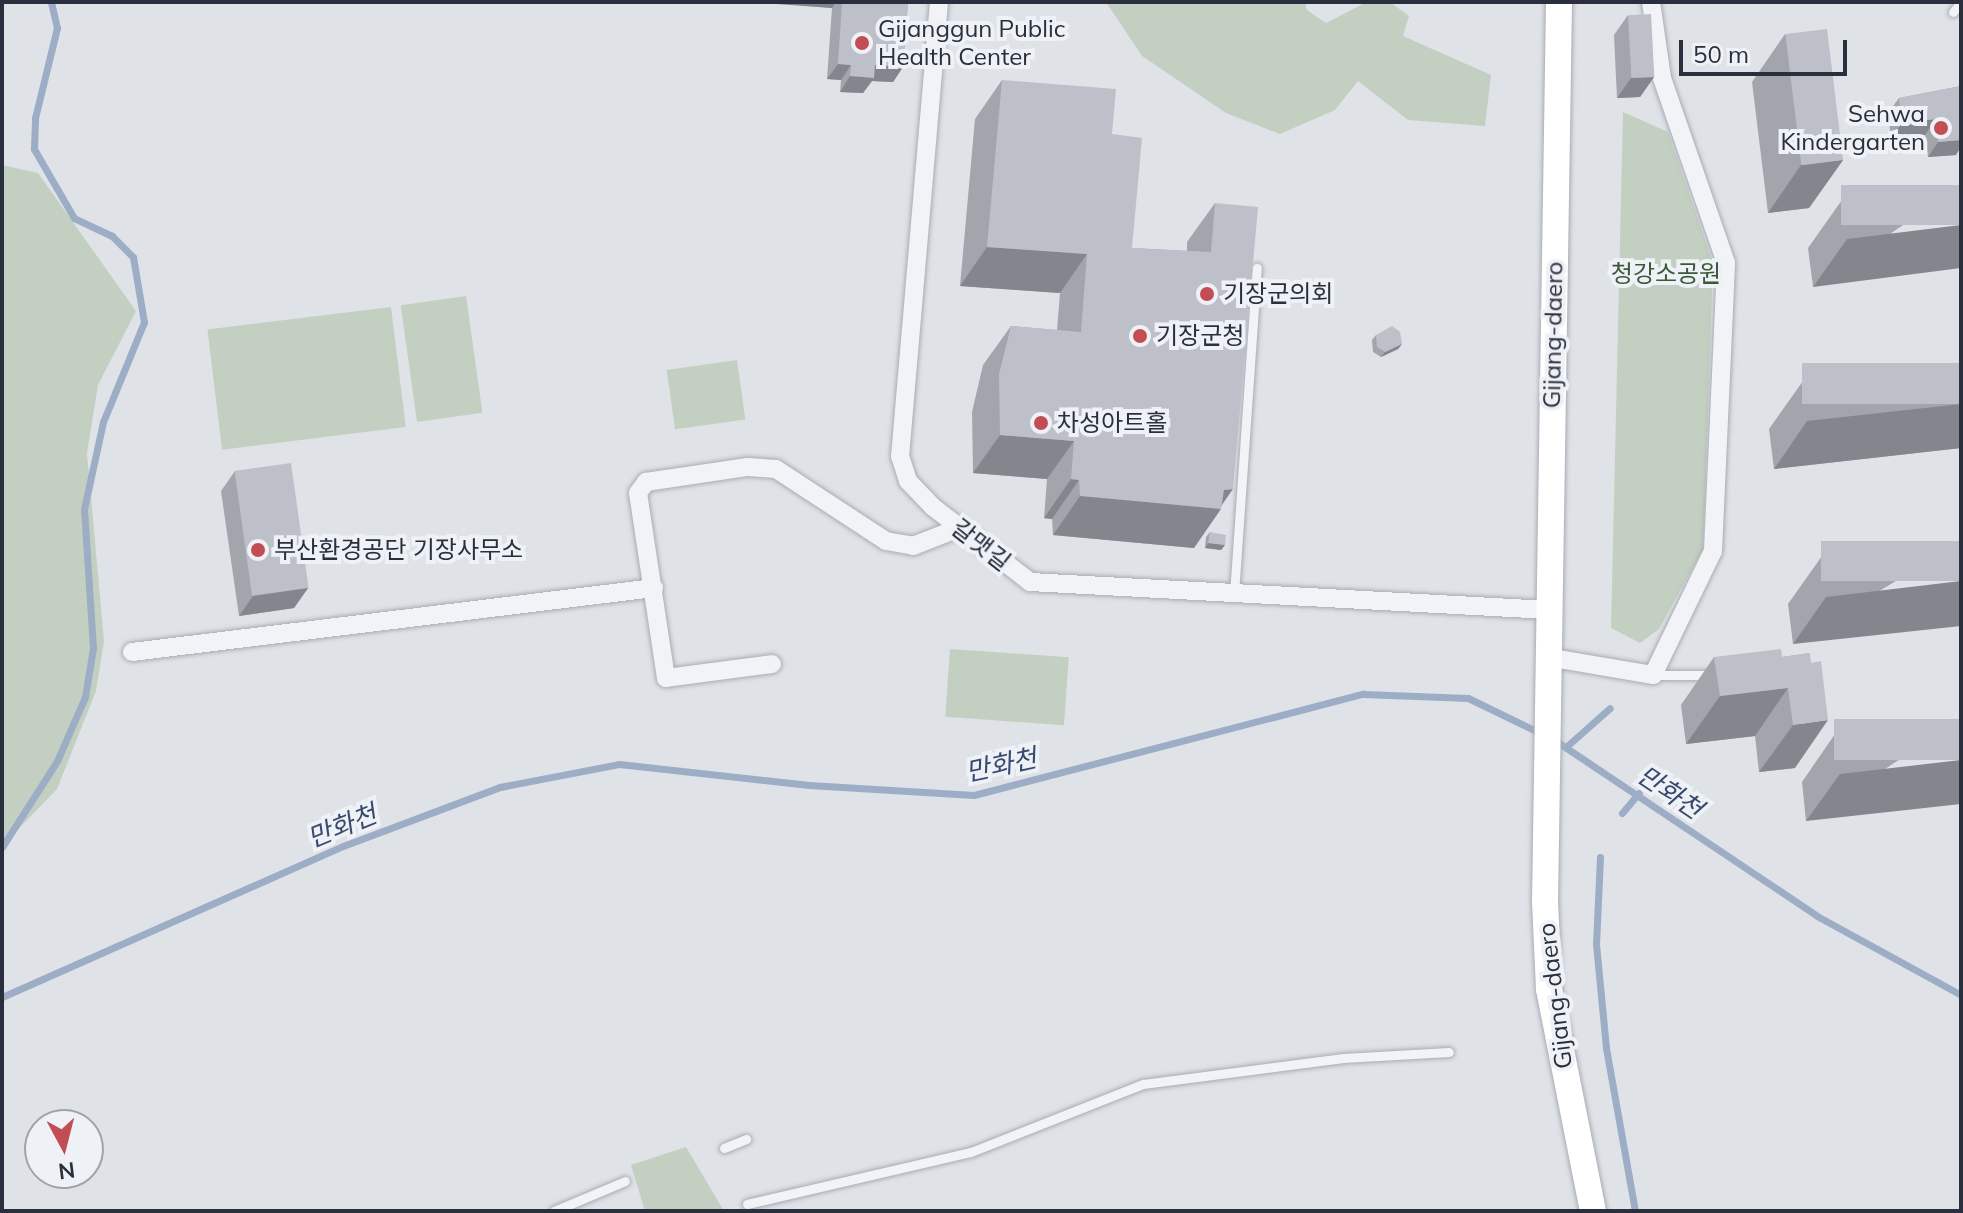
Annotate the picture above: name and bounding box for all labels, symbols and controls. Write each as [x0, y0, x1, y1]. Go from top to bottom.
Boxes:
place label: Gijanggun Public Health Center [878, 15, 1066, 71]
scale bar [1683, 24, 1851, 74]
marker: Gijanggun Public Health Center [853, 34, 871, 52]
text: 50 m [1693, 39, 1749, 69]
place label: Sehwa Kindergarten [1780, 100, 1925, 156]
marker: Sehwa Kindergarten [1932, 119, 1950, 137]
park label: 청강소공원 [1611, 260, 1721, 288]
street label: Gijang-daero [1537, 261, 1569, 409]
place label: 기장군의회 [1223, 280, 1333, 308]
marker: 기장군의회 [1198, 285, 1216, 303]
place label: 기장군청 [1156, 322, 1244, 350]
marker: 기장군청 [1131, 327, 1149, 345]
place label: 차성아트홀 [1057, 409, 1167, 437]
marker: 차성아트홀 [1032, 414, 1050, 432]
street label: 갈맷길 [946, 513, 1016, 577]
place label: 부산환경공단 기장사무소 [274, 536, 523, 564]
marker: 부산환경공단 기장사무소 [249, 541, 267, 559]
water label: 만화천 [963, 742, 1039, 788]
water label: 만화천 [1632, 759, 1708, 825]
water label: 만화천 [303, 798, 381, 854]
street label: Gijang-daero [1532, 921, 1578, 1071]
north arrow [24, 1109, 104, 1189]
text: N [57, 1156, 77, 1186]

